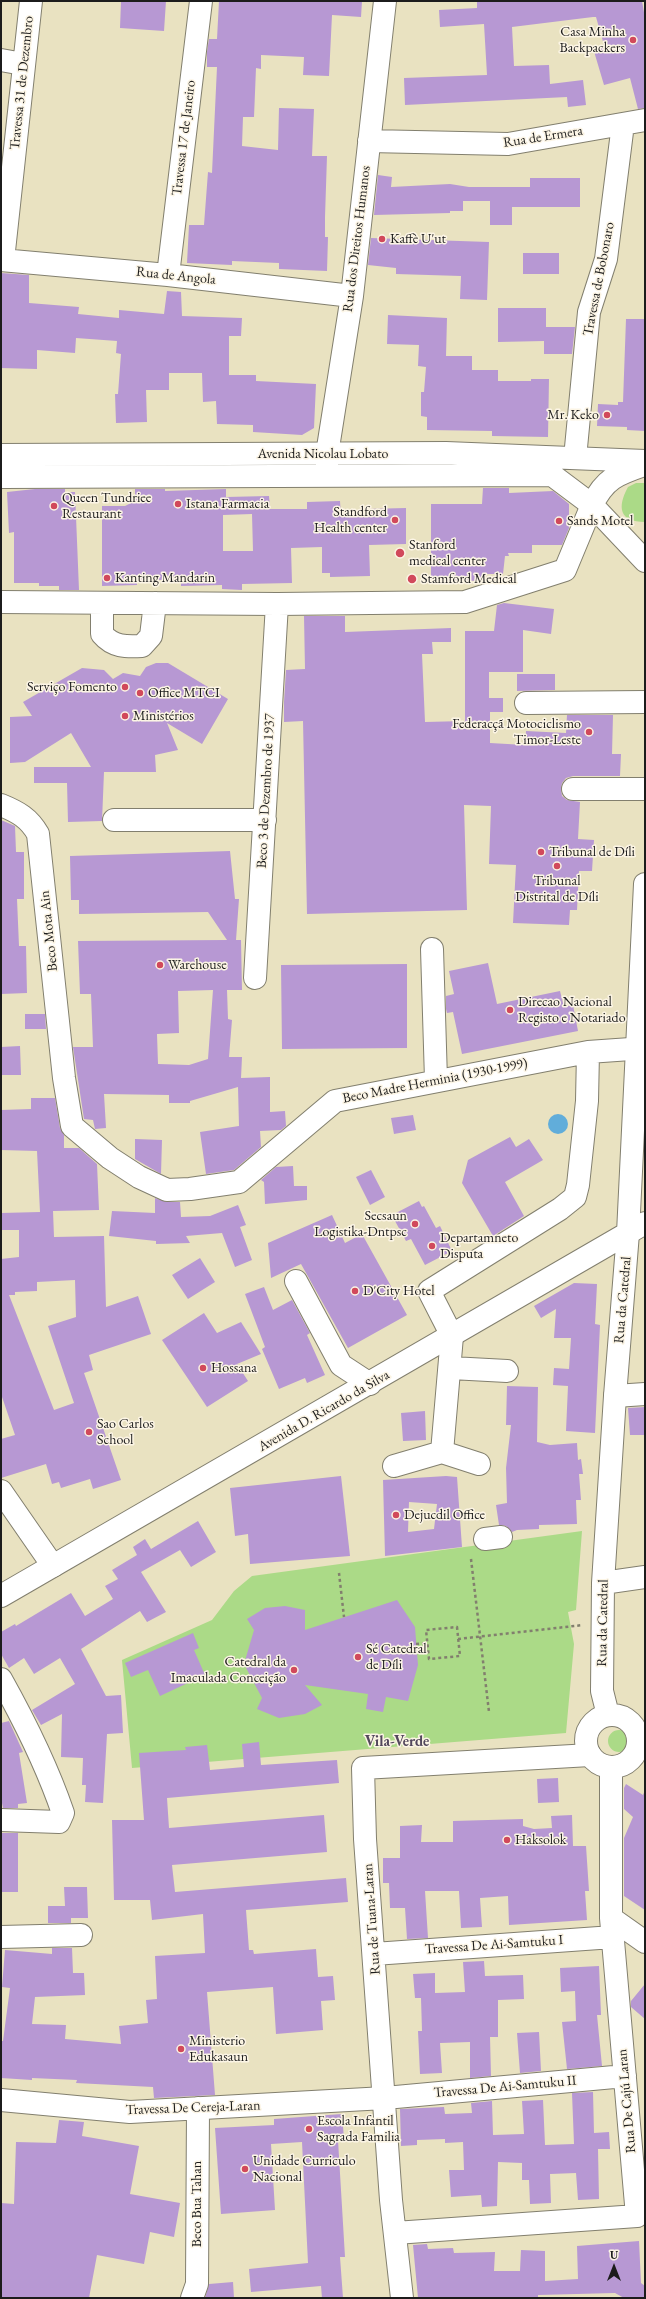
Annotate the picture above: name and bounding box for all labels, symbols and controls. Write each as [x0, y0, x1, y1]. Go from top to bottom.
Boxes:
street label: Travessa 31 de Dezembro [7, 15, 37, 151]
place label: Casa Minha Backpackers [559, 24, 625, 56]
marker: Casa Minha Backpackers [628, 35, 638, 45]
street label: Travessa 17 de Janeiro [169, 79, 199, 197]
street label: Rua de Ermera [502, 122, 584, 152]
street label: Rua dos Direitos Humanos [340, 165, 374, 313]
street label: Travessa de Bobonaro [580, 221, 618, 337]
place label: Kaffè U'ut [390, 231, 446, 247]
marker: Kaffè U'ut [377, 234, 387, 244]
street label: Rua de Angola [135, 263, 217, 289]
place label: Mr. Keko [547, 407, 599, 423]
marker: Mr. Keko [602, 410, 612, 420]
street label: Avenida Nicolau Lobato [258, 446, 388, 462]
place label: Queen Tundriee Restaurant [62, 490, 151, 522]
place label: Istana Farmacia [186, 496, 269, 512]
marker: Istana Farmacia [173, 499, 183, 509]
marker: Queen Tundriee Restaurant [49, 501, 59, 511]
place label: Standford Health center [314, 504, 387, 536]
place label: Sands Motel [567, 513, 633, 529]
marker: Standford Health center [390, 515, 400, 525]
marker: Sands Motel [554, 516, 564, 526]
place label: Stanford medical center [409, 537, 486, 570]
marker: Stanford medical center [394, 547, 406, 559]
place label: Kanting Mandarin [115, 570, 215, 586]
place label: Stamford Medical [421, 571, 517, 587]
marker: Kanting Mandarin [102, 573, 112, 583]
marker: Stamford Medical [406, 573, 418, 585]
place label: Serviço Fomento [27, 679, 117, 695]
marker: Serviço Fomento [120, 682, 130, 692]
place label: Office MTCI [148, 685, 220, 701]
marker: Office MTCI [135, 688, 145, 698]
place label: Ministérios [133, 708, 194, 724]
marker: Ministérios [120, 711, 130, 721]
street label: Beco 3 de Dezembro de 1937 [254, 713, 278, 869]
place label: Federacçã Motociclismo Timor-Leste [452, 716, 581, 748]
marker: Federacçã Motociclismo Timor-Leste [584, 727, 594, 737]
place label: Tribunal de Díli [549, 844, 635, 860]
marker: Tribunal de Díli [536, 847, 546, 857]
marker: Tribunal Distrital de Díli [552, 861, 562, 871]
place label: Tribunal Distrital de Díli [515, 873, 599, 906]
street label: Beco Mota Ain [36, 890, 62, 972]
place label: Warehouse [168, 957, 227, 973]
marker: Warehouse [155, 960, 165, 970]
place label: Direcao Nacional Registo e Notariado [518, 994, 626, 1026]
marker: Direcao Nacional Registo e Notariado [505, 1005, 515, 1015]
street label: Beco Madre Herminia (1930-1999) [341, 1055, 529, 1107]
place label: Secsaun Logistika-Dntpsc [314, 1208, 407, 1240]
marker: Secsaun Logistika-Dntpsc [410, 1219, 420, 1229]
place label: Departamneto Disputa [440, 1230, 518, 1262]
marker: Departamneto Disputa [427, 1241, 437, 1251]
street label: Rua da Catedral [611, 1256, 635, 1344]
place label: D'City Hotel [363, 1283, 435, 1299]
marker: D'City Hotel [350, 1286, 360, 1296]
place label: Hossana [211, 1360, 257, 1376]
marker: Hossana [198, 1363, 208, 1373]
street label: Avenida D. Ricardo da Silva [255, 1367, 393, 1455]
place label: Sao Carlos School [97, 1416, 154, 1448]
marker: Sao Carlos School [84, 1427, 94, 1437]
place label: Dejucdil Office [404, 1507, 485, 1523]
marker: Dejucdil Office [391, 1510, 401, 1520]
street label: Rua da Catedral [594, 1579, 612, 1667]
place label: Sé Catedral de Díli [366, 1641, 427, 1674]
marker: Sé Catedral de Díli [353, 1652, 363, 1662]
place label: Catedral da Imaculada Conceição [171, 1654, 286, 1686]
marker: Catedral da Imaculada Conceição [289, 1665, 299, 1675]
district label: Vila-Verde [365, 1733, 429, 1751]
place label: Haksolok [515, 1832, 566, 1848]
marker: Haksolok [502, 1835, 512, 1845]
street label: Rua de Tuana-Laran [360, 1863, 384, 1975]
street label: Travessa De Ai-Samtuku I [424, 1932, 564, 1958]
place label: Ministerio Edukasaun [189, 2033, 248, 2066]
marker: Ministerio Edukasaun [176, 2044, 186, 2054]
street label: Rua De Cajú Laran [614, 2048, 640, 2154]
street label: Travessa De Ai-Samtuku II [433, 2072, 577, 2102]
street label: Travessa De Cereja-Laran [125, 2097, 261, 2119]
place label: Escola Infantil Sagrada Familia [317, 2113, 400, 2146]
marker: Escola Infantil Sagrada Familia [304, 2124, 314, 2134]
place label: Unidade Curriculo Nacional [253, 2153, 356, 2186]
street label: Beco Bua Tahan [189, 2161, 205, 2247]
marker: Unidade Curriculo Nacional [240, 2164, 250, 2174]
north arrow [594, 2247, 634, 2287]
text: U [610, 2248, 618, 2262]

